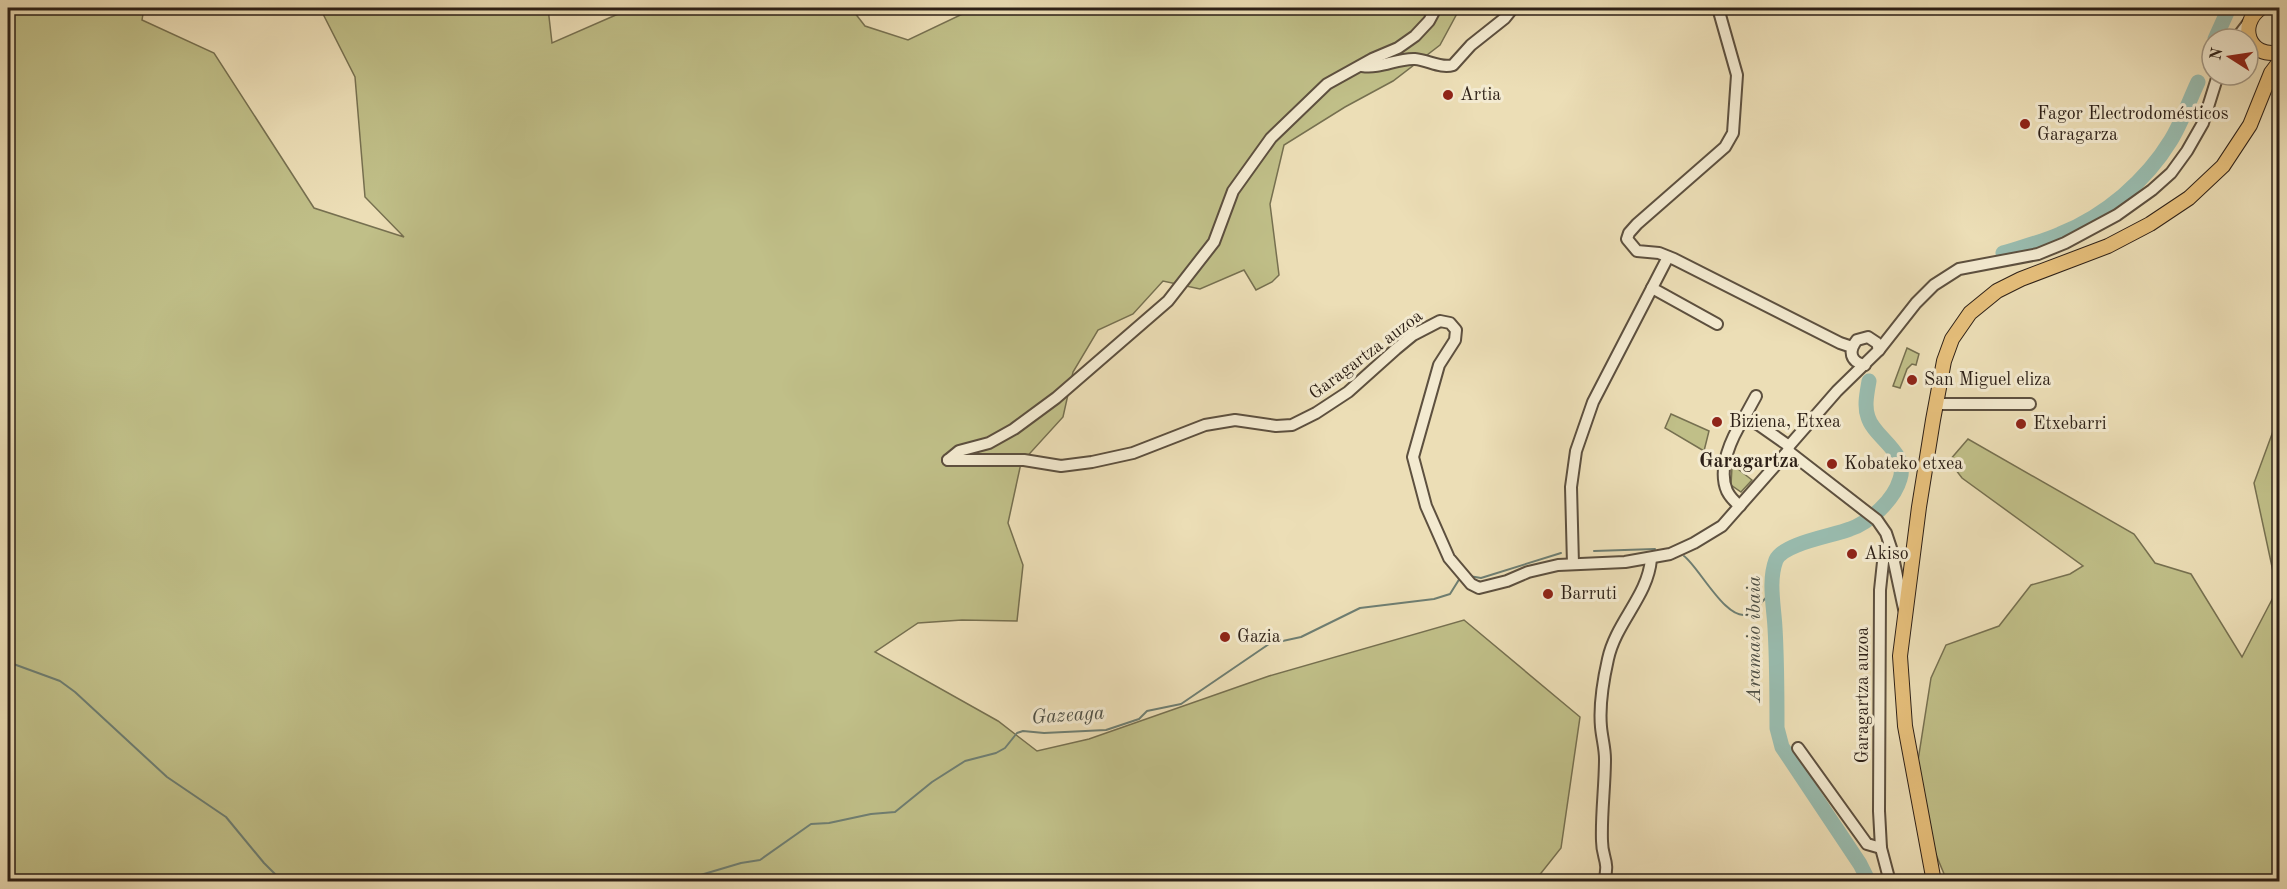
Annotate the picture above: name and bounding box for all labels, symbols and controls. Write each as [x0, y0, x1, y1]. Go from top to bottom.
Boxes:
north arrow [2200, 27, 2260, 87]
text: N [2208, 46, 2227, 62]
place label: Artia [1460, 86, 1501, 104]
marker: Artia [1441, 88, 1455, 102]
place label: Fagor Electrodomésticos Garagarza [2037, 105, 2229, 144]
marker: Fagor Electrodomésticos Garagarza [2018, 117, 2032, 131]
street label: Garagartza auzoa [1306, 307, 1426, 403]
place label: San Miguel eliza [1924, 371, 2051, 389]
marker: San Miguel eliza [1905, 373, 1919, 387]
place label: Biziena, Etxea [1729, 413, 1841, 431]
marker: Biziena, Etxea [1710, 415, 1724, 429]
place label: Etxebarri [2033, 415, 2107, 433]
marker: Etxebarri [2014, 417, 2028, 431]
district label: Garagartza [1699, 452, 1799, 472]
place label: Kobateko etxea [1844, 455, 1963, 473]
marker: Kobateko etxea [1825, 457, 1839, 471]
place label: Akiso [1864, 545, 1909, 563]
marker: Akiso [1845, 547, 1859, 561]
water label: Aramaio ibaia [1745, 575, 1765, 703]
place label: Barruti [1560, 585, 1617, 603]
marker: Barruti [1541, 587, 1555, 601]
street label: Garagartza auzoa [1854, 627, 1872, 763]
place label: Gazia [1237, 628, 1281, 646]
marker: Gazia [1218, 630, 1232, 644]
water label: Gazeaga [1031, 703, 1106, 729]

